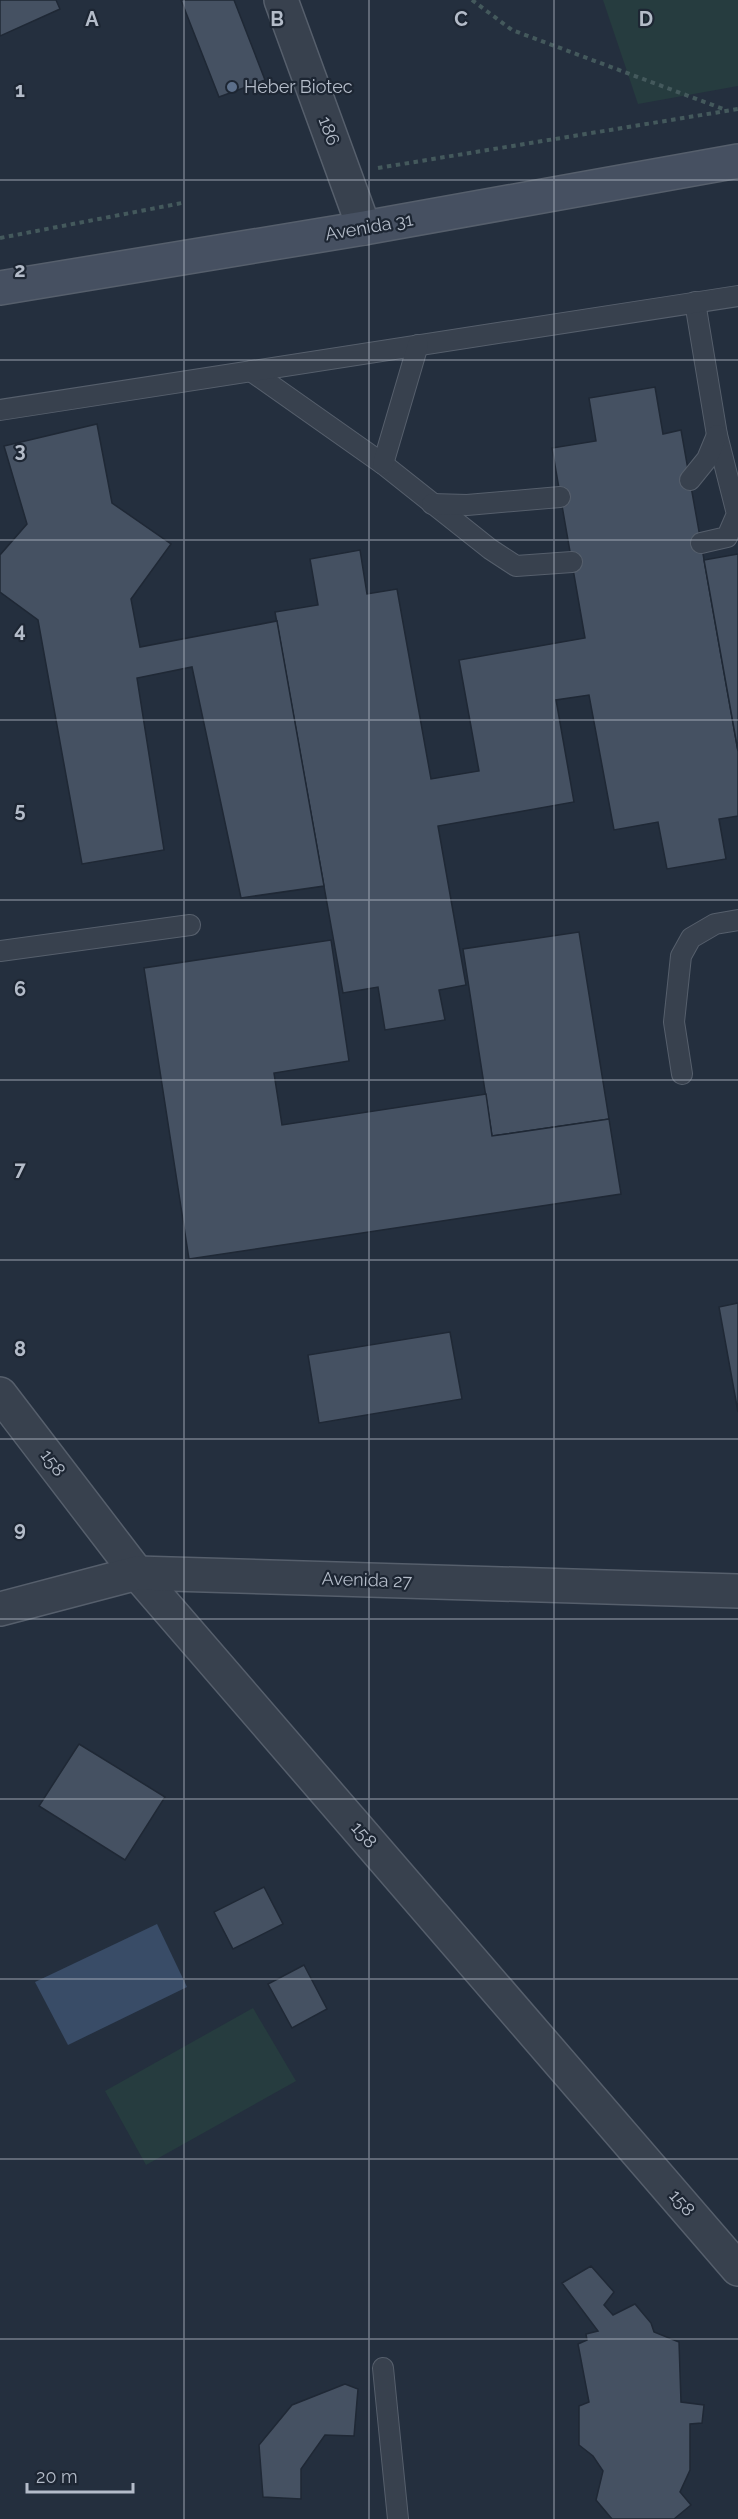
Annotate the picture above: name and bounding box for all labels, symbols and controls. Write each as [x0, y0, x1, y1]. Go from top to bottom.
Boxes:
text: A [85, 7, 99, 31]
text: B [270, 7, 284, 31]
text: C [454, 7, 468, 31]
text: D [639, 7, 653, 31]
place label: Heber Biotec [244, 76, 353, 97]
text: 1 [15, 78, 25, 102]
marker: Heber Biotec [225, 80, 239, 94]
street label: 186 [315, 114, 344, 148]
street label: Avenida 31 [323, 208, 415, 245]
text: 2 [14, 258, 26, 282]
text: 3 [14, 438, 26, 462]
text: 4 [14, 618, 26, 642]
text: 5 [14, 798, 26, 822]
text: 6 [14, 977, 26, 1001]
text: 7 [14, 1157, 26, 1181]
text: 8 [14, 1337, 26, 1361]
street label: 158 [37, 1445, 70, 1480]
text: 9 [14, 1517, 26, 1541]
street label: Avenida 27 [321, 1567, 413, 1592]
street label: 158 [347, 1817, 382, 1852]
street label: 158 [665, 2185, 700, 2220]
scale bar [27, 2456, 134, 2494]
text: 20 m [36, 2466, 78, 2487]

